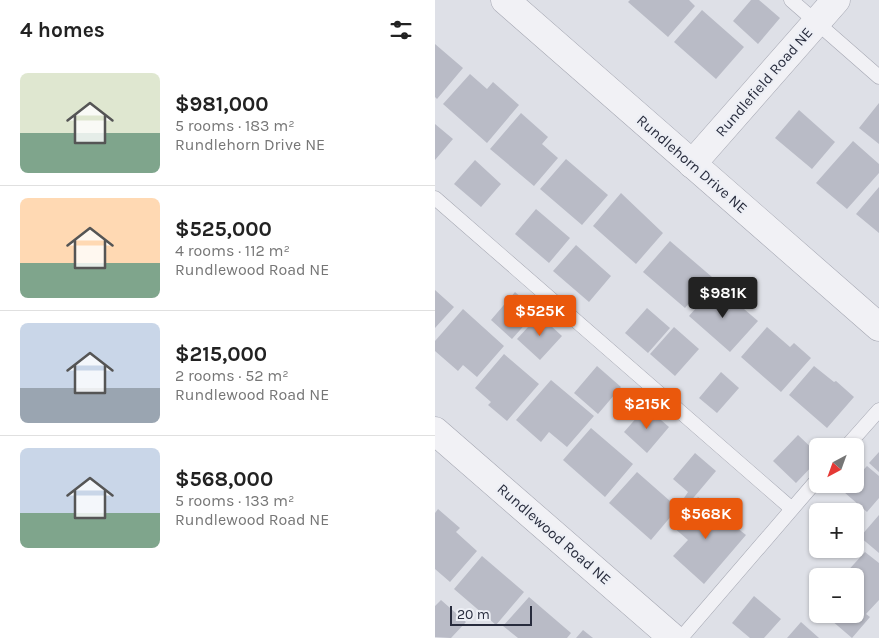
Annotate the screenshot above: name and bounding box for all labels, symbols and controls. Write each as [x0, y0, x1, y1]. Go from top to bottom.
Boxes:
icon: filters [387, 16, 415, 44]
text: 4 homes [20, 18, 105, 42]
street label: Rundlefield Road NE [712, 24, 816, 140]
text: $981,000 [175, 92, 269, 116]
icon: home [60, 93, 120, 153]
street label: Rundlehorn Drive NE [633, 111, 751, 217]
text: 5 rooms · 183 m² [175, 116, 295, 135]
text: Rundlehorn Drive NE [175, 135, 325, 154]
text: $525,000 [175, 217, 272, 241]
icon: home [60, 218, 120, 278]
text: 4 rooms · 112 m² [175, 241, 290, 260]
text: Rundlewood Road NE [175, 260, 329, 279]
pin: $981K [688, 276, 758, 319]
text: $981K [699, 283, 747, 302]
pin: $525K [505, 294, 575, 337]
text: $525K [515, 301, 565, 320]
text: $215,000 [175, 342, 267, 366]
icon: home [60, 343, 120, 403]
text: 2 rooms · 52 m² [175, 366, 289, 385]
text: Rundlewood Road NE [175, 385, 329, 404]
pin: $215K [612, 388, 682, 430]
text: $215K [624, 394, 670, 413]
north arrow [809, 438, 864, 492]
map controls [809, 438, 864, 623]
text: $568,000 [175, 467, 273, 491]
icon: home [60, 468, 120, 528]
street label: Rundlewood Road NE [494, 480, 614, 588]
text: 5 rooms · 133 m² [175, 491, 294, 510]
pin: $568K [671, 498, 741, 540]
button: + [809, 503, 864, 558]
text: $568K [681, 504, 731, 523]
text: Rundlewood Road NE [175, 510, 329, 529]
button: − [809, 568, 864, 623]
scale bar [450, 603, 533, 626]
text: 20 m [457, 606, 490, 623]

